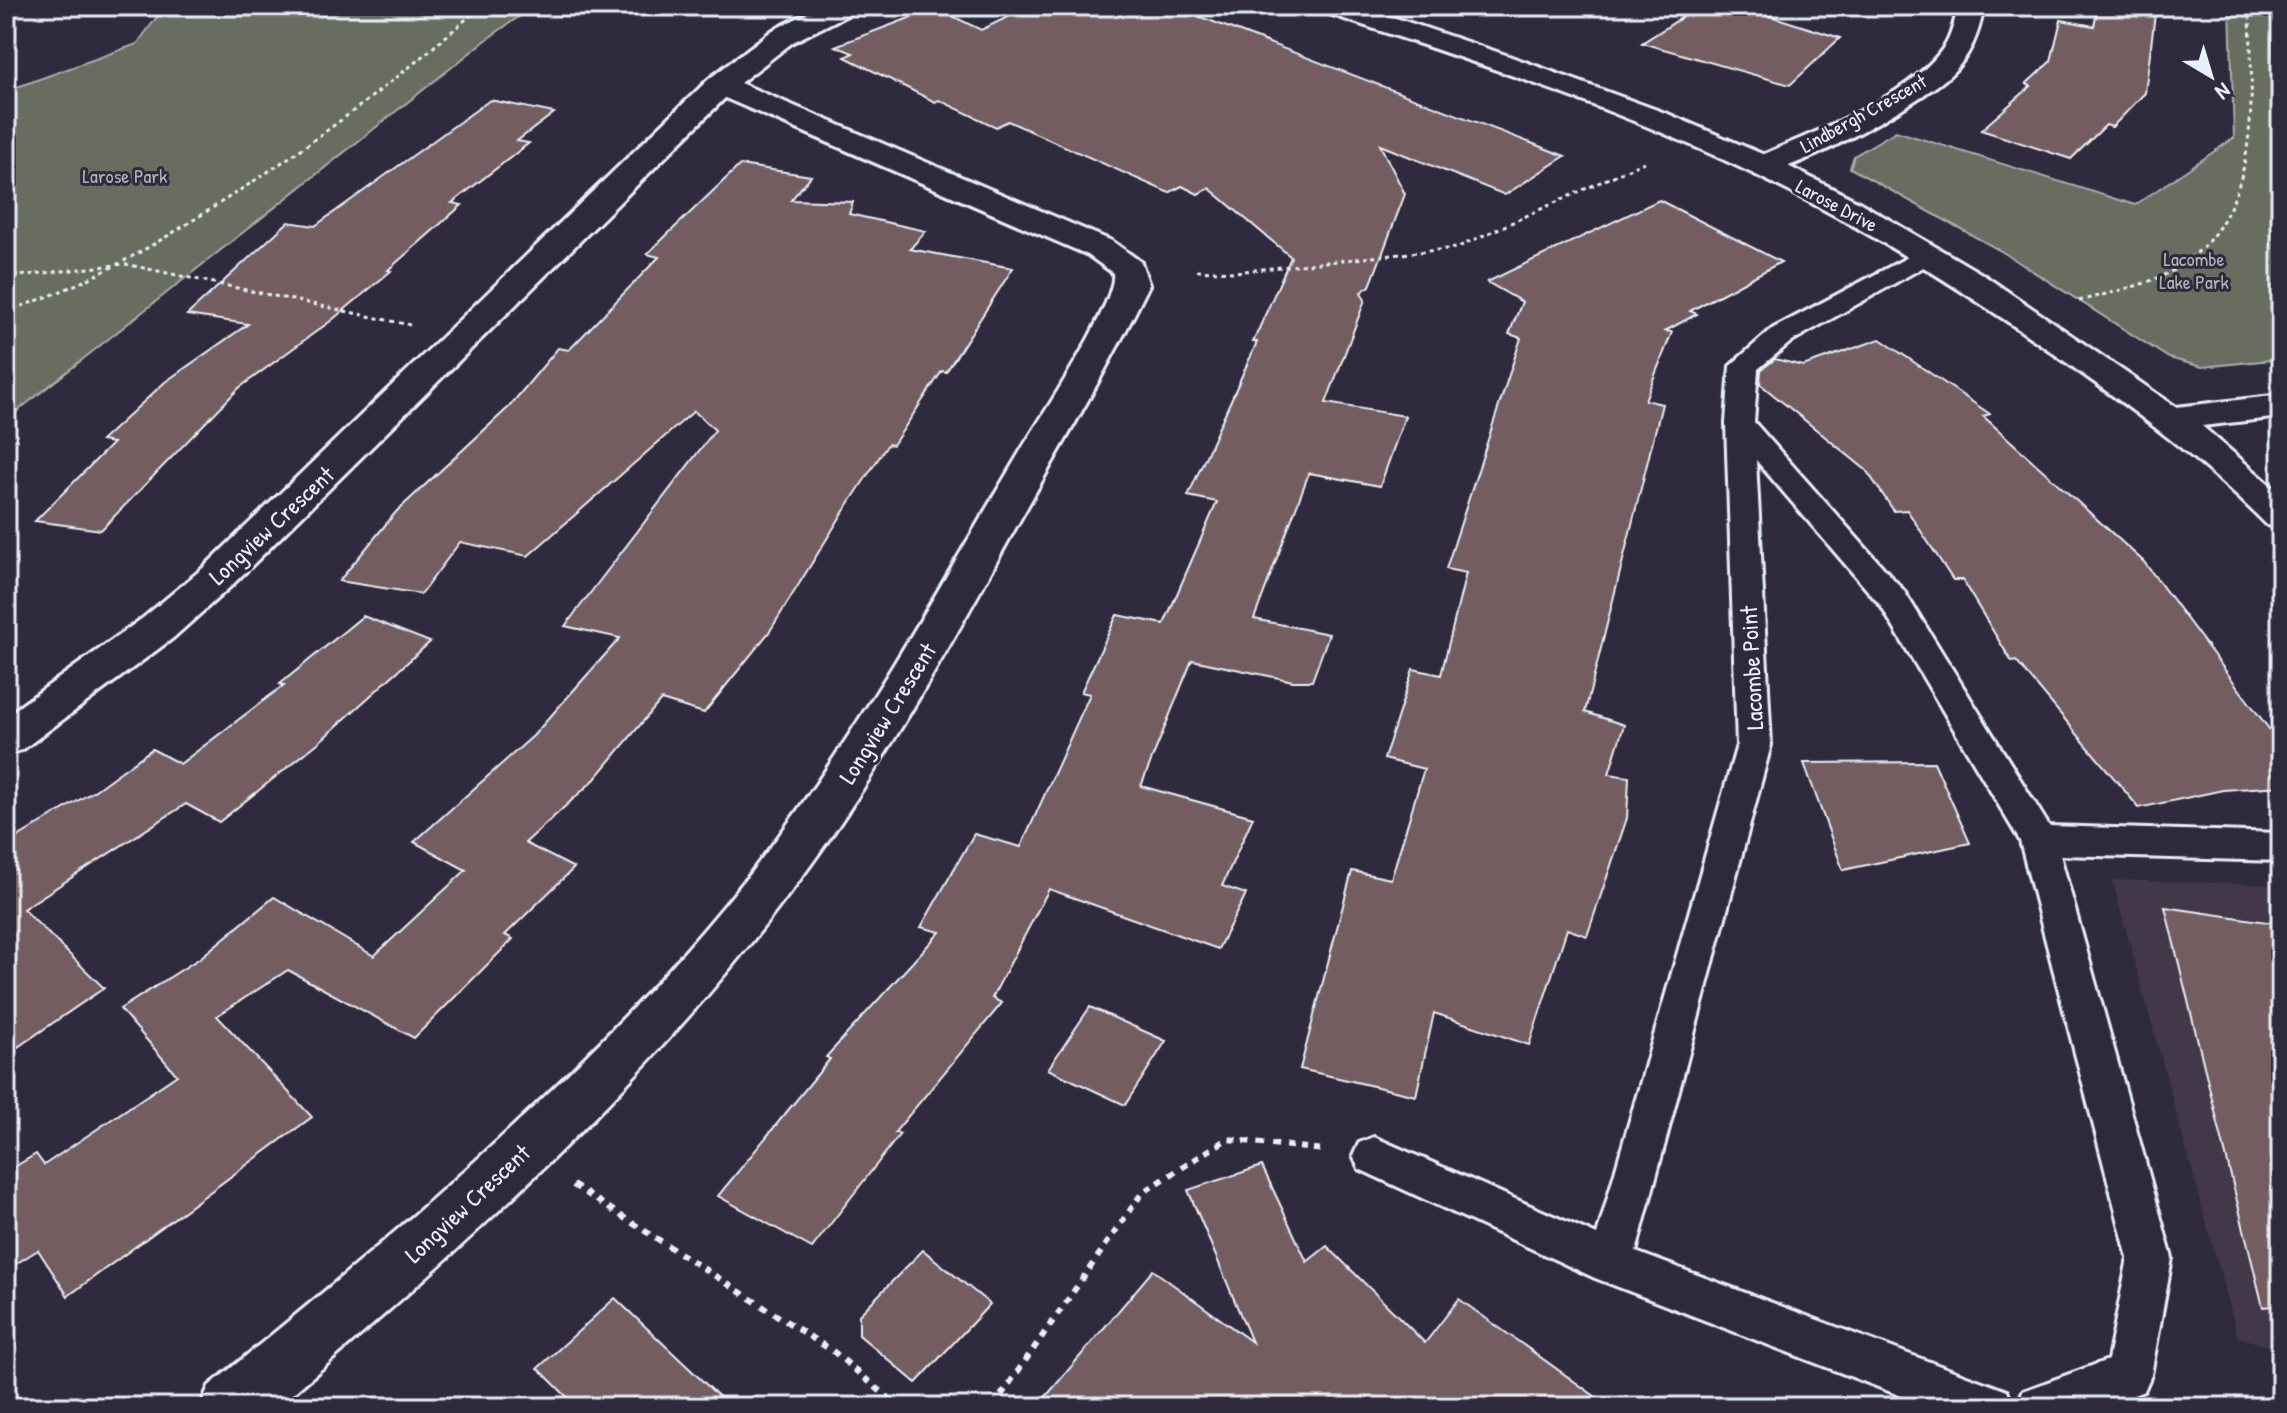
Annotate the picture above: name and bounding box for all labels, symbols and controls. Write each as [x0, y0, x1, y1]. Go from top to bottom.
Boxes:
north arrow [2171, 36, 2251, 116]
street label: Lindbergh Crescent [1795, 67, 1932, 159]
text: N [2209, 76, 2237, 107]
park label: Larose Park [83, 162, 167, 189]
street label: Larose Drive [1791, 172, 1883, 238]
park label: Lacombe Lake Park [2159, 245, 2229, 295]
street label: Longview Crescent [201, 458, 341, 591]
street label: Lacombe Point [1732, 604, 1770, 731]
street label: Longview Crescent [831, 636, 943, 790]
street label: Longview Crescent [397, 1136, 537, 1269]

